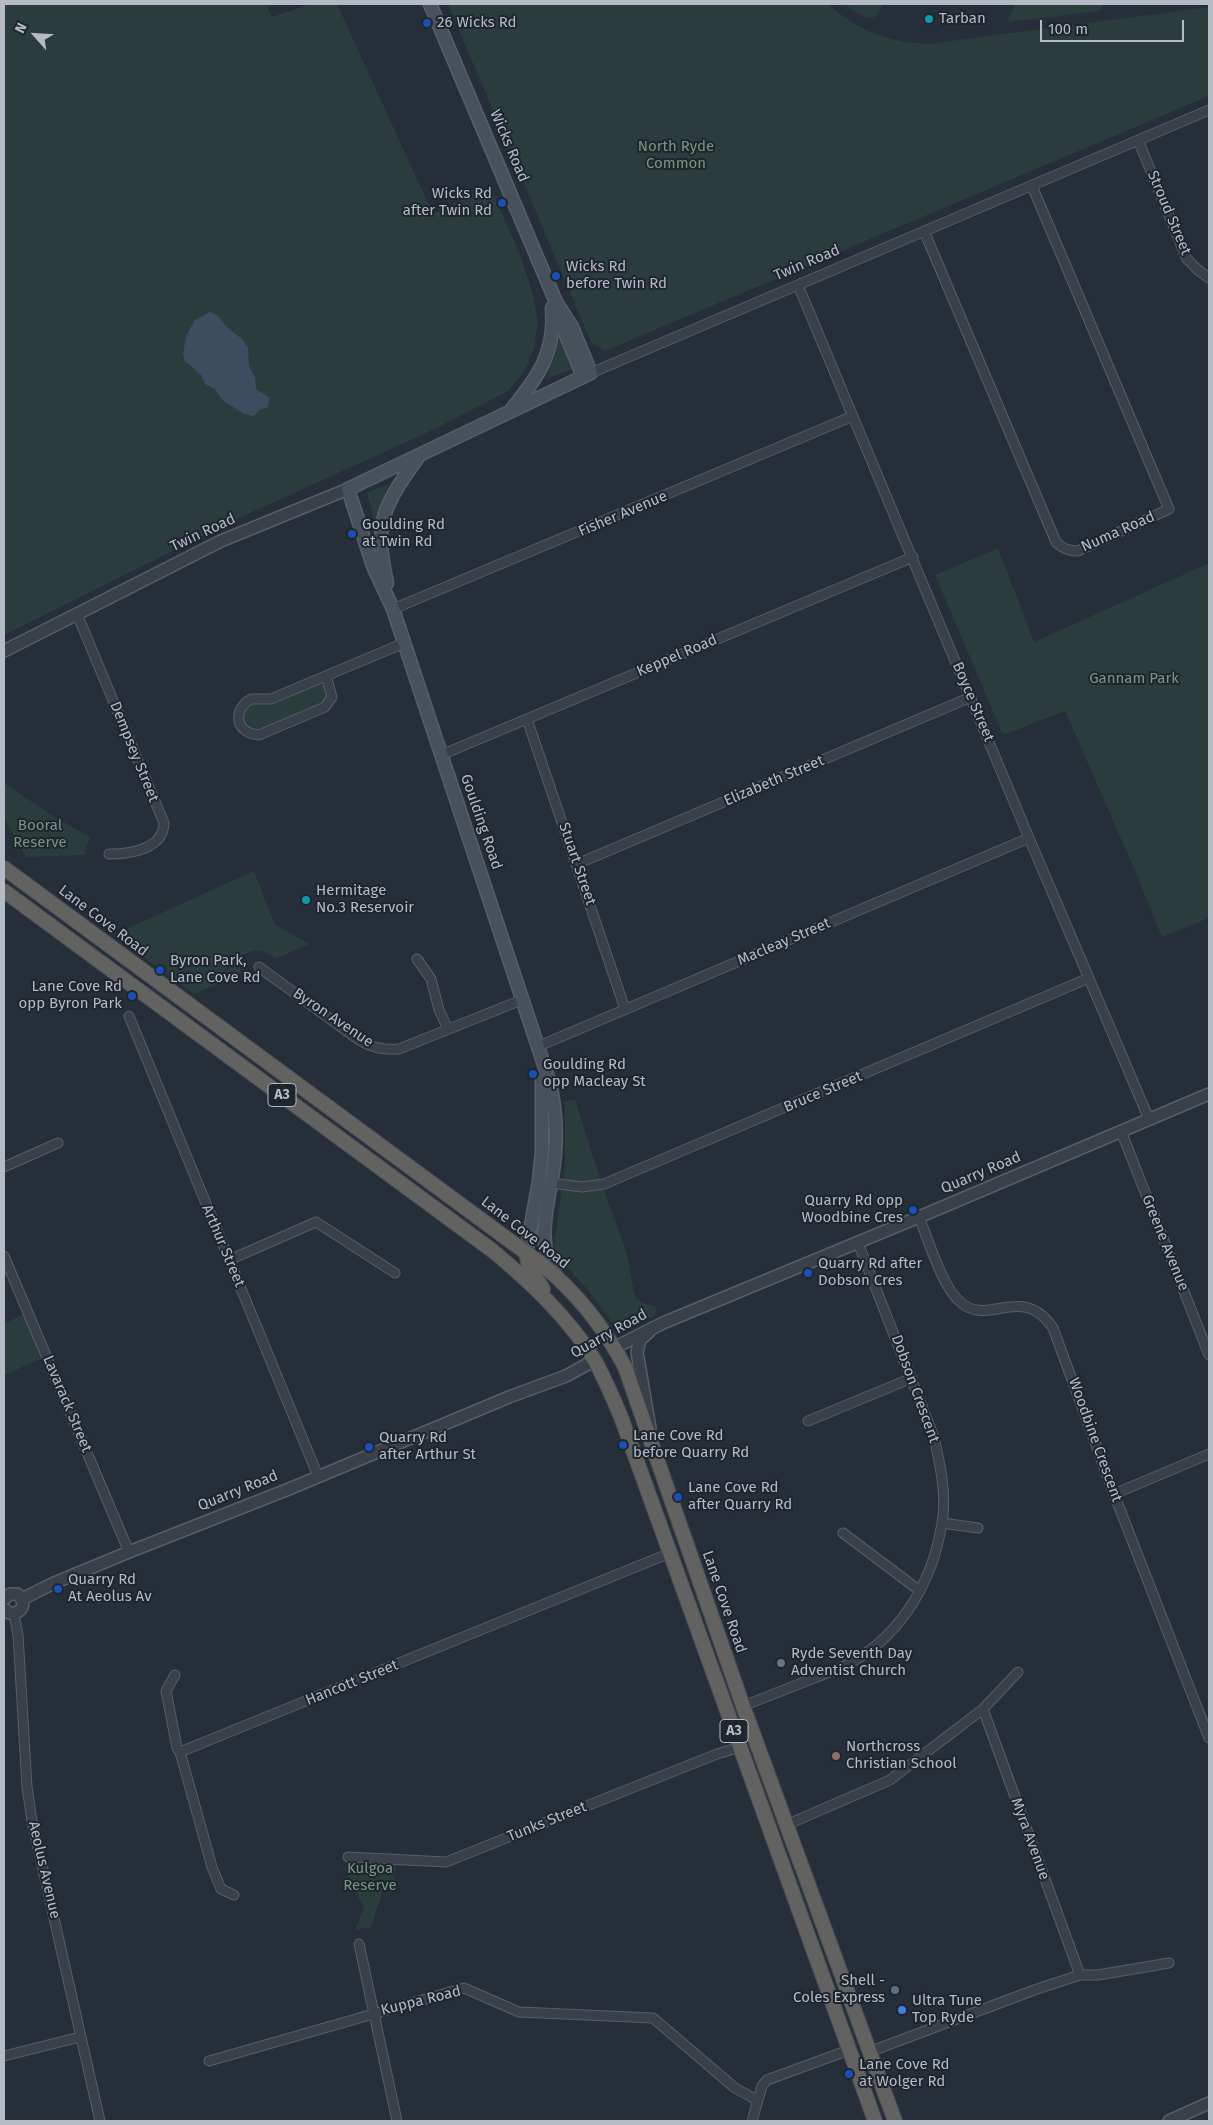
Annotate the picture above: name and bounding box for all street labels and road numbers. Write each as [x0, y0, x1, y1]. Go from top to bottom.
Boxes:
street label: Wicks Road [486, 107, 532, 185]
street label: Stroud Street [1143, 168, 1195, 258]
street label: Twin Road [771, 241, 843, 285]
street label: Fisher Avenue [576, 487, 670, 541]
street label: Numa Road [1078, 508, 1158, 556]
street label: Twin Road [168, 510, 238, 556]
street label: Keppel Road [634, 631, 720, 681]
street label: Boyce Street [948, 659, 998, 745]
street label: Dempsey Street [106, 699, 162, 805]
street label: Elizabeth Street [721, 752, 827, 810]
street label: Goulding Road [456, 772, 506, 872]
street label: Stuart Street [554, 820, 600, 908]
street label: Lane Cove Road [55, 882, 151, 960]
street label: Macleay Street [735, 914, 833, 970]
street label: Byron Avenue [289, 984, 377, 1052]
street label: Bruce Street [781, 1067, 865, 1117]
road number: A3 [268, 1084, 296, 1106]
street label: Quarry Road [938, 1148, 1024, 1198]
street label: Greene Avenue [1138, 1192, 1192, 1294]
street label: Lane Cove Road [477, 1193, 573, 1273]
street label: Arthur Street [198, 1202, 248, 1290]
street label: Quarry Road [568, 1306, 650, 1362]
street label: Dobson Crescent [887, 1332, 943, 1446]
street label: Lavarack Street [38, 1353, 96, 1455]
street label: Woodbine Crescent [1064, 1375, 1126, 1505]
street label: Quarry Road [195, 1467, 281, 1515]
street label: Lane Cove Road [698, 1548, 750, 1656]
street label: Hancott Street [303, 1656, 401, 1710]
road number: A3 [720, 1720, 748, 1742]
street label: Myra Avenue [1007, 1795, 1053, 1883]
street label: Tunks Street [505, 1798, 589, 1846]
street label: Aeolus Avenue [24, 1820, 64, 1920]
street label: Kuppa Road [379, 1982, 463, 2020]

